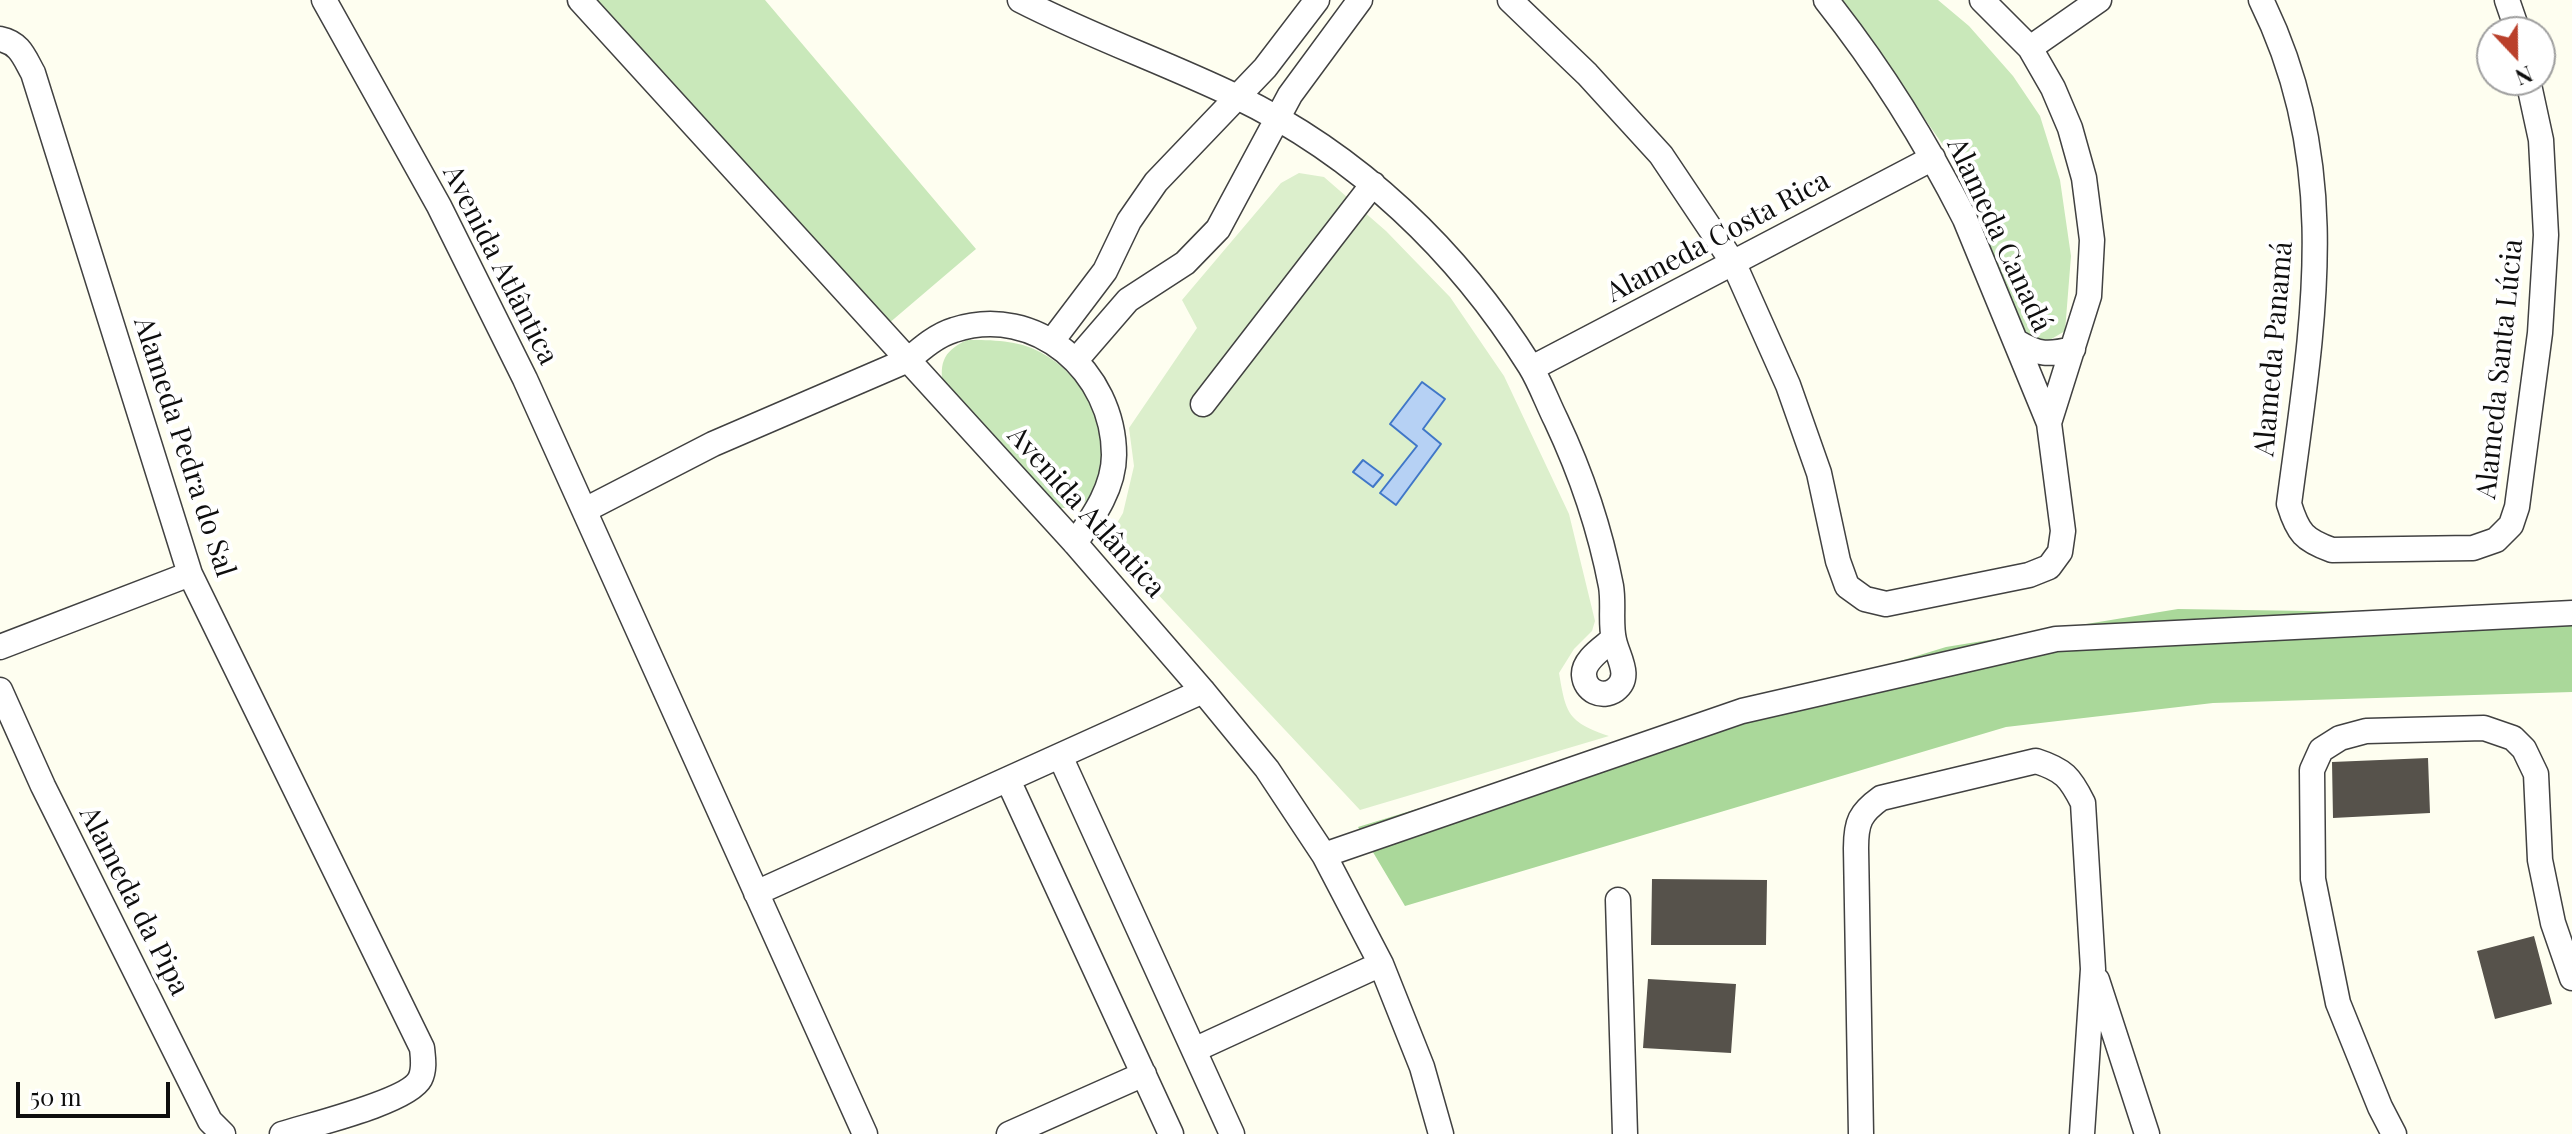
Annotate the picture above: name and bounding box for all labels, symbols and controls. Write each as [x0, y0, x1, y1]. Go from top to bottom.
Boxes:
north arrow [2476, 16, 2556, 96]
text: N [2511, 60, 2537, 93]
street label: Alameda Canadá [1939, 133, 2059, 337]
street label: Avenida Atlântica [435, 160, 565, 370]
street label: Alameda Costa Rica [1601, 164, 1835, 310]
street label: Alameda Santa Lúcia [2470, 238, 2530, 500]
street label: Alameda Panamá [2248, 240, 2300, 458]
street label: Alameda Pedra do Sal [126, 313, 242, 581]
street label: Avenida Atlântica [1000, 419, 1172, 605]
street label: Alameda da Pipa [72, 801, 196, 1001]
scale bar [20, 1066, 174, 1116]
text: 50 m [30, 1080, 82, 1112]

